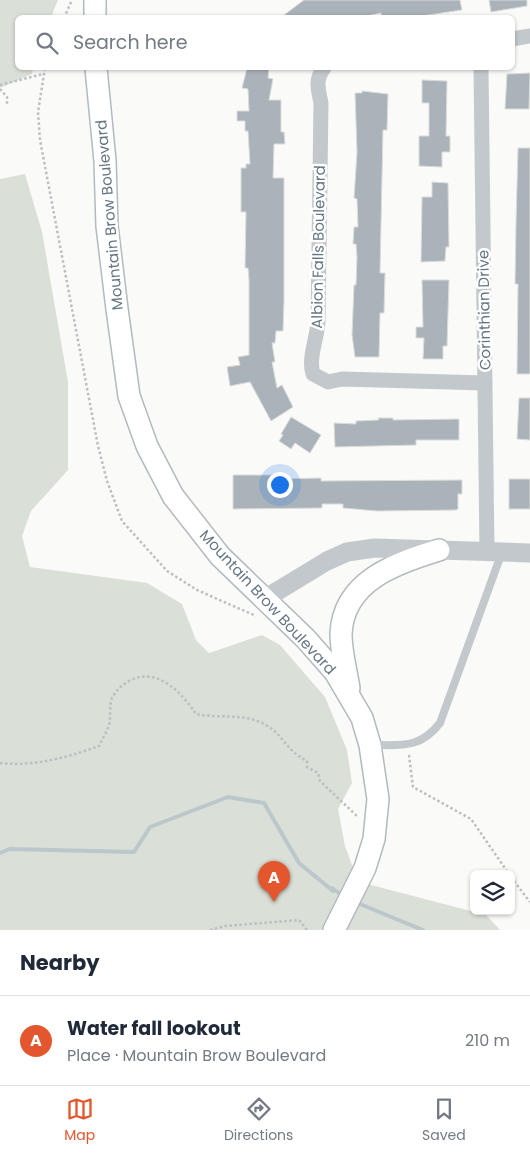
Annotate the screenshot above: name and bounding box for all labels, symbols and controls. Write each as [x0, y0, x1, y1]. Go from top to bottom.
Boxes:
search box [15, 15, 515, 70]
icon: search [33, 29, 61, 57]
text: Search here [73, 29, 187, 56]
street label: Mountain Brow Boulevard [90, 119, 128, 311]
street label: Albion Falls Boulevard [306, 165, 330, 329]
street label: Corinthian Drive [472, 250, 496, 370]
your location [267, 472, 293, 498]
street label: Mountain Brow Boulevard [195, 525, 341, 679]
pin: A [258, 861, 290, 902]
map controls [470, 870, 515, 915]
button: layers [470, 870, 515, 915]
text: Nearby [20, 948, 100, 977]
text: Water fall lookout [67, 1015, 241, 1042]
text: A [30, 1029, 42, 1052]
text: 210 m [465, 1029, 510, 1052]
text: Place · Mountain Brow Boulevard [67, 1044, 326, 1067]
tab: Map [64, 1095, 95, 1146]
tab: Directions [224, 1095, 293, 1146]
tab: Saved [422, 1095, 466, 1146]

